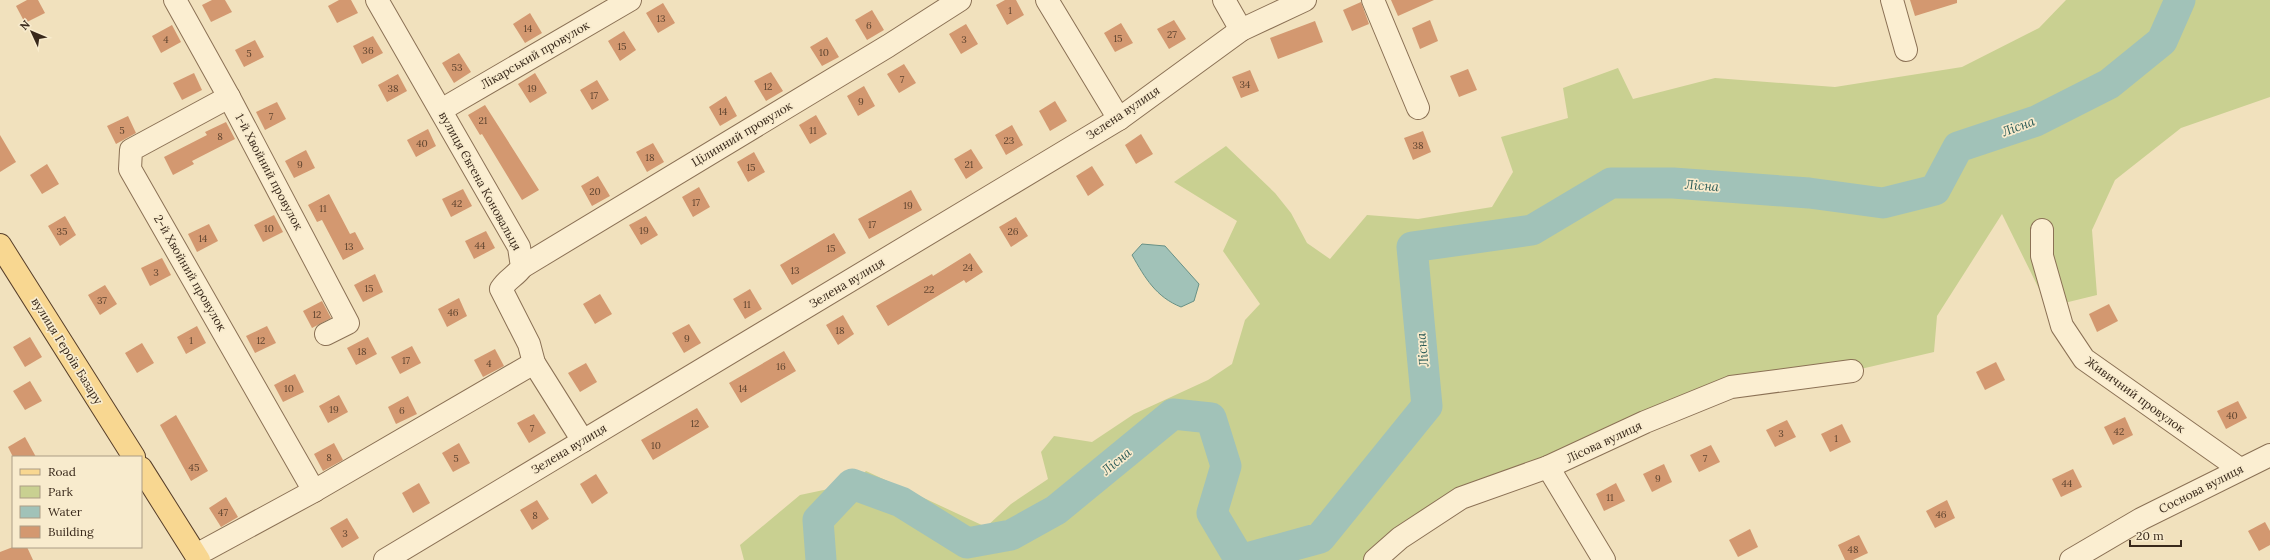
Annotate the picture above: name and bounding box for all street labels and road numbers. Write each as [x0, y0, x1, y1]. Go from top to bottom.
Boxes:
street label: Лікарський провулок [478, 17, 592, 92]
street label: Зелена вулиця [1083, 82, 1162, 143]
street label: Цілинний провулок [689, 97, 795, 170]
street label: вулиця Євгена Коновальця [436, 109, 525, 253]
street label: 1-й Хвойний провулок [232, 111, 307, 233]
street label: 2-й Хвойний провулок [151, 212, 230, 334]
street label: Зелена вулиця [806, 254, 887, 311]
street label: вулиця Героїв Базару [28, 295, 107, 407]
street label: Живичний провулок [2082, 353, 2189, 436]
street label: Лісова вулиця [1564, 417, 1644, 466]
street label: Зелена вулиця [528, 420, 609, 477]
street label: Соснова вулиця [2156, 461, 2246, 516]

